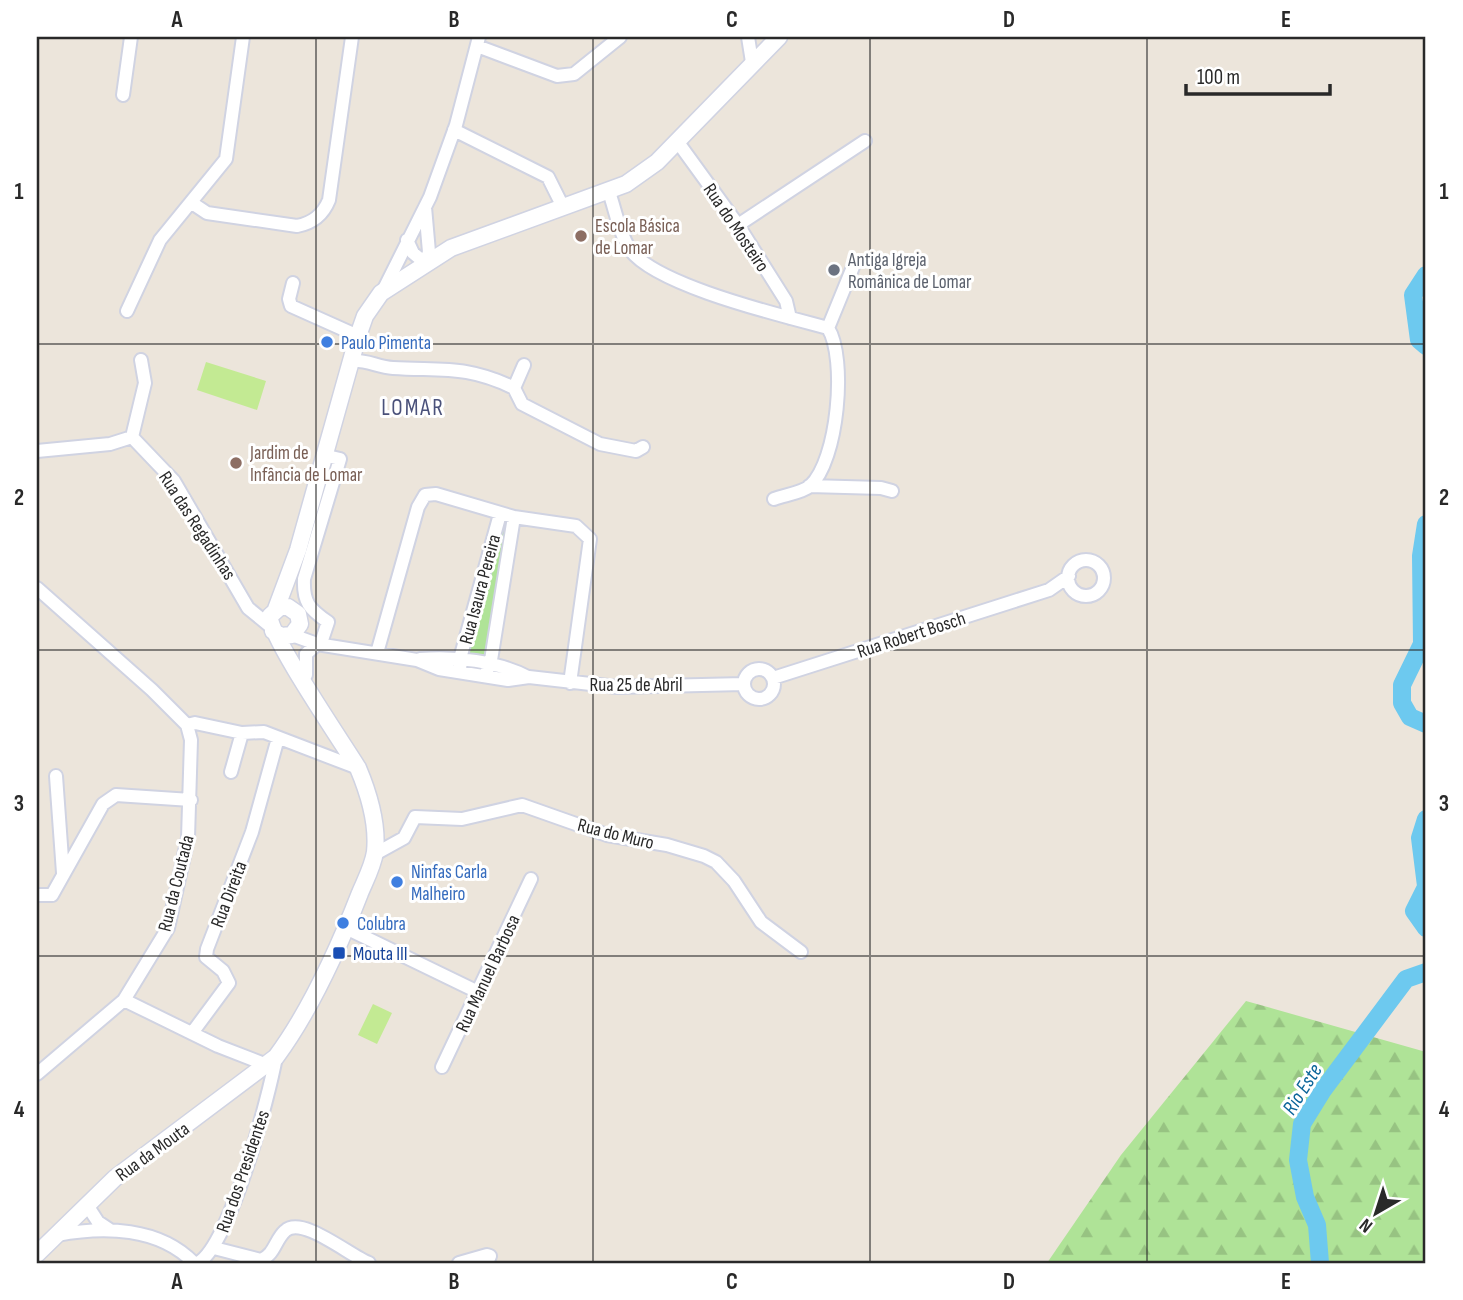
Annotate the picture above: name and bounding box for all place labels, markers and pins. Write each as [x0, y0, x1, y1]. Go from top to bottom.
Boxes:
place label: Escola Básica de Lomar [595, 215, 680, 260]
marker: Escola Básica de Lomar [573, 228, 589, 244]
place label: Antiga Igreja Românica de Lomar [847, 249, 972, 294]
marker: Antiga Igreja Românica de Lomar [826, 262, 842, 278]
place label: Paulo Pimenta [341, 332, 431, 355]
marker: Paulo Pimenta [319, 334, 335, 350]
place label: Jardim de Infância de Lomar [249, 442, 363, 487]
marker: Jardim de Infância de Lomar [228, 455, 244, 471]
place label: Ninfas Carla Malheiro [411, 861, 487, 906]
marker: Ninfas Carla Malheiro [389, 874, 405, 890]
place label: Colubra [357, 913, 406, 936]
marker: Colubra [335, 915, 351, 931]
place label: Mouta III [353, 943, 408, 966]
marker: Mouta III [331, 945, 347, 961]

